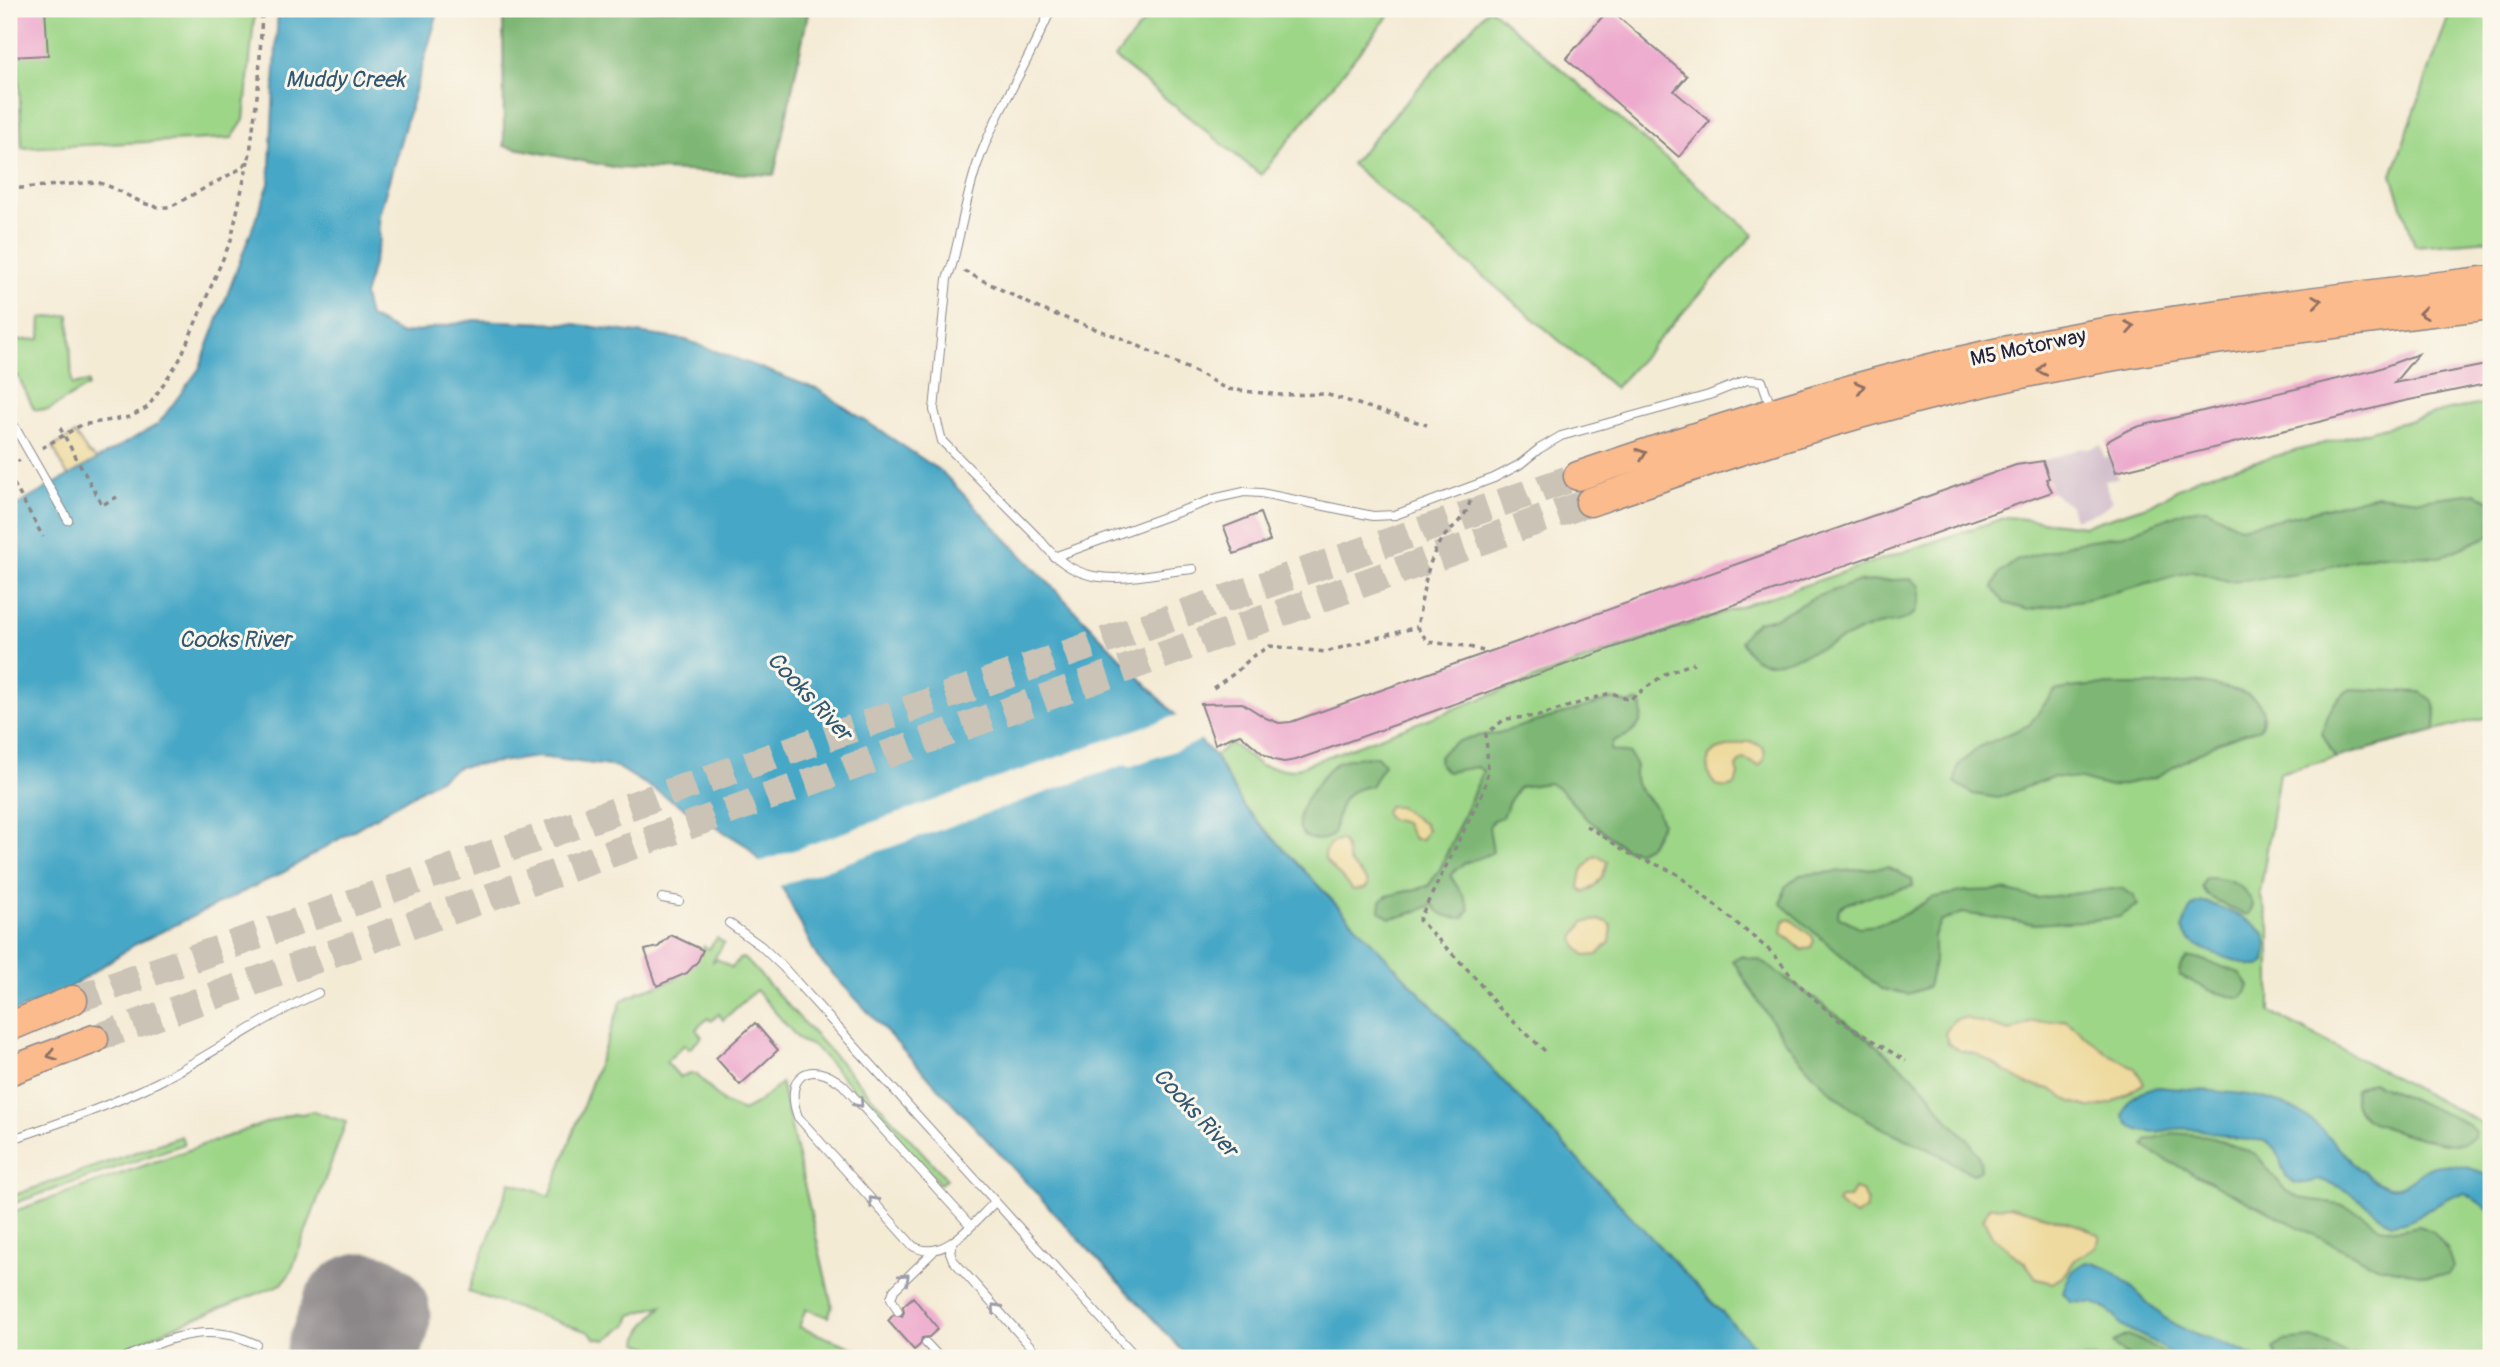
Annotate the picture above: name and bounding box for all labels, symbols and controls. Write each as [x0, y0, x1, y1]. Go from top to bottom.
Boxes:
water label: Muddy Creek [285, 65, 407, 94]
one-way arrow [2311, 293, 2323, 308]
one-way arrow [2418, 305, 2429, 320]
one-way arrow [2124, 320, 2135, 335]
street label: M5 Motorway [1968, 322, 2088, 373]
one-way arrow [2036, 361, 2048, 376]
one-way arrow [1853, 380, 1865, 395]
one-way arrow [1636, 448, 1648, 462]
water label: Cooks River [179, 625, 294, 654]
water label: Cooks River [761, 646, 860, 749]
one-way arrow [46, 1047, 58, 1061]
water label: Cooks River [1147, 1062, 1246, 1165]
one-way arrow [851, 1094, 863, 1107]
one-way arrow [868, 1196, 881, 1209]
one-way arrow [897, 1274, 910, 1286]
one-way arrow [992, 1303, 1004, 1316]

